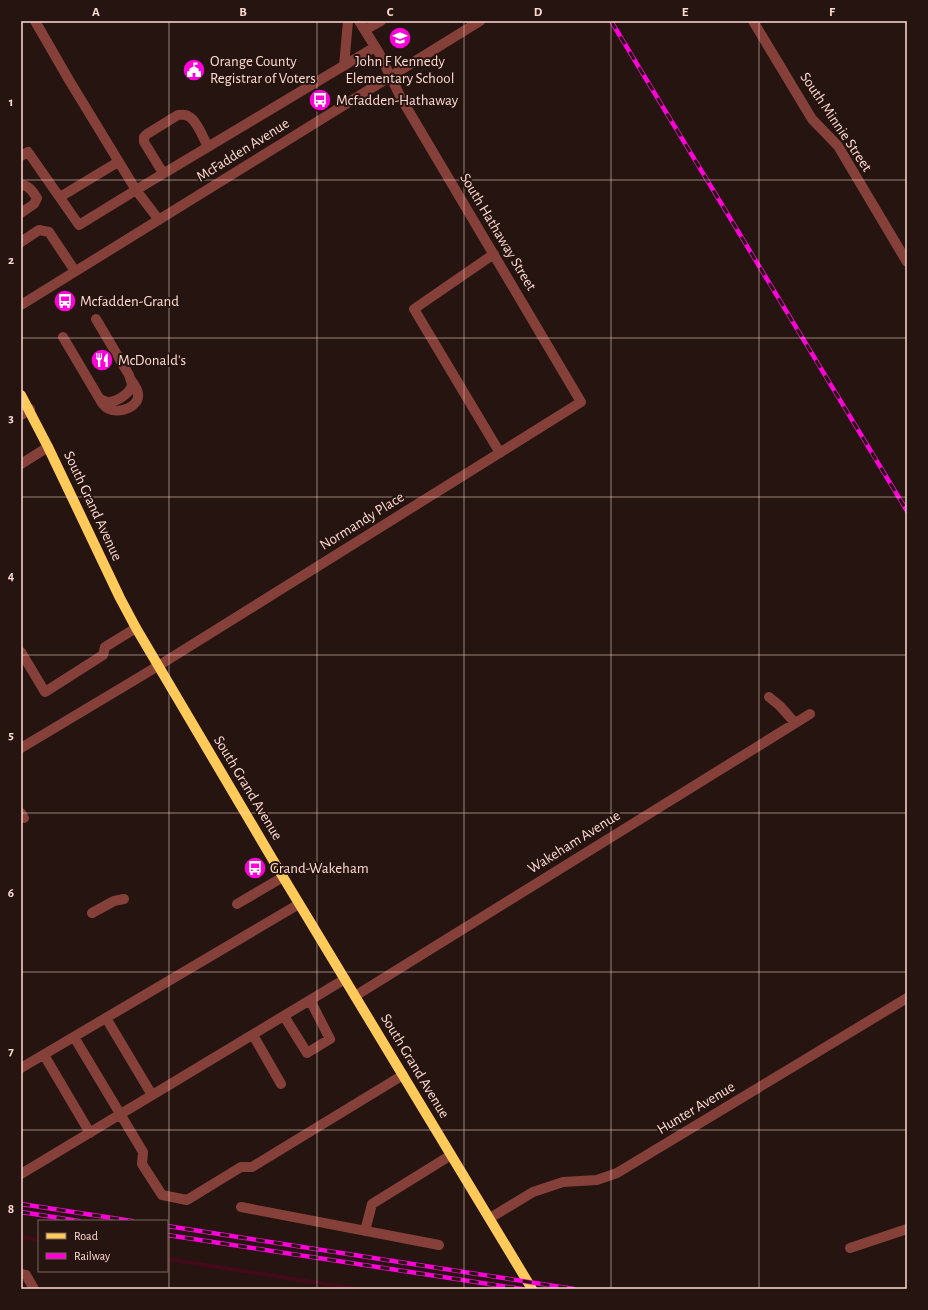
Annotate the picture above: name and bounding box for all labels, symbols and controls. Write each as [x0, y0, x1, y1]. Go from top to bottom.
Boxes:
text: A [92, 6, 100, 19]
text: B [239, 6, 247, 19]
text: C [387, 6, 394, 19]
text: D [534, 6, 543, 19]
text: E [682, 6, 689, 19]
text: F [829, 6, 836, 19]
school or university icon: John F Kennedy Elementary School [387, 25, 413, 51]
place label: Orange County Registrar of Voters [210, 54, 316, 86]
place label: John F Kennedy Elementary School [346, 54, 454, 86]
public building icon: Orange County Registrar of Voters [181, 57, 207, 83]
street label: South Minnie Street [797, 70, 875, 174]
bus stop icon: Mcfadden-Hathaway [307, 87, 333, 113]
place label: Mcfadden-Hathaway [336, 93, 459, 108]
text: 1 [9, 96, 13, 109]
street label: McFadden Avenue [194, 115, 292, 185]
street label: South Hathaway Street [457, 171, 539, 293]
text: 2 [8, 254, 14, 267]
bus stop icon: Mcfadden-Grand [52, 288, 78, 314]
place label: Mcfadden-Grand [80, 294, 179, 309]
restaurant icon: McDonald's [89, 347, 115, 373]
place label: McDonald's [118, 353, 186, 368]
text: 3 [8, 412, 14, 425]
street label: South Grand Avenue [61, 449, 125, 563]
street label: Normandy Place [317, 489, 407, 553]
text: 4 [8, 570, 15, 583]
text: 5 [8, 729, 14, 742]
street label: South Grand Avenue [211, 733, 285, 843]
street label: Wakeham Avenue [525, 808, 623, 876]
bus stop icon: Grand-Wakeham [242, 855, 268, 881]
place label: Grand-Wakeham [270, 861, 369, 876]
text: 6 [8, 887, 14, 900]
street label: South Grand Avenue [378, 1011, 452, 1121]
text: 7 [8, 1045, 14, 1058]
street label: Hunter Avenue [654, 1079, 738, 1137]
text: 8 [8, 1203, 14, 1216]
legend [38, 1220, 168, 1272]
text: Road [74, 1230, 98, 1242]
text: Railway [74, 1250, 110, 1263]

